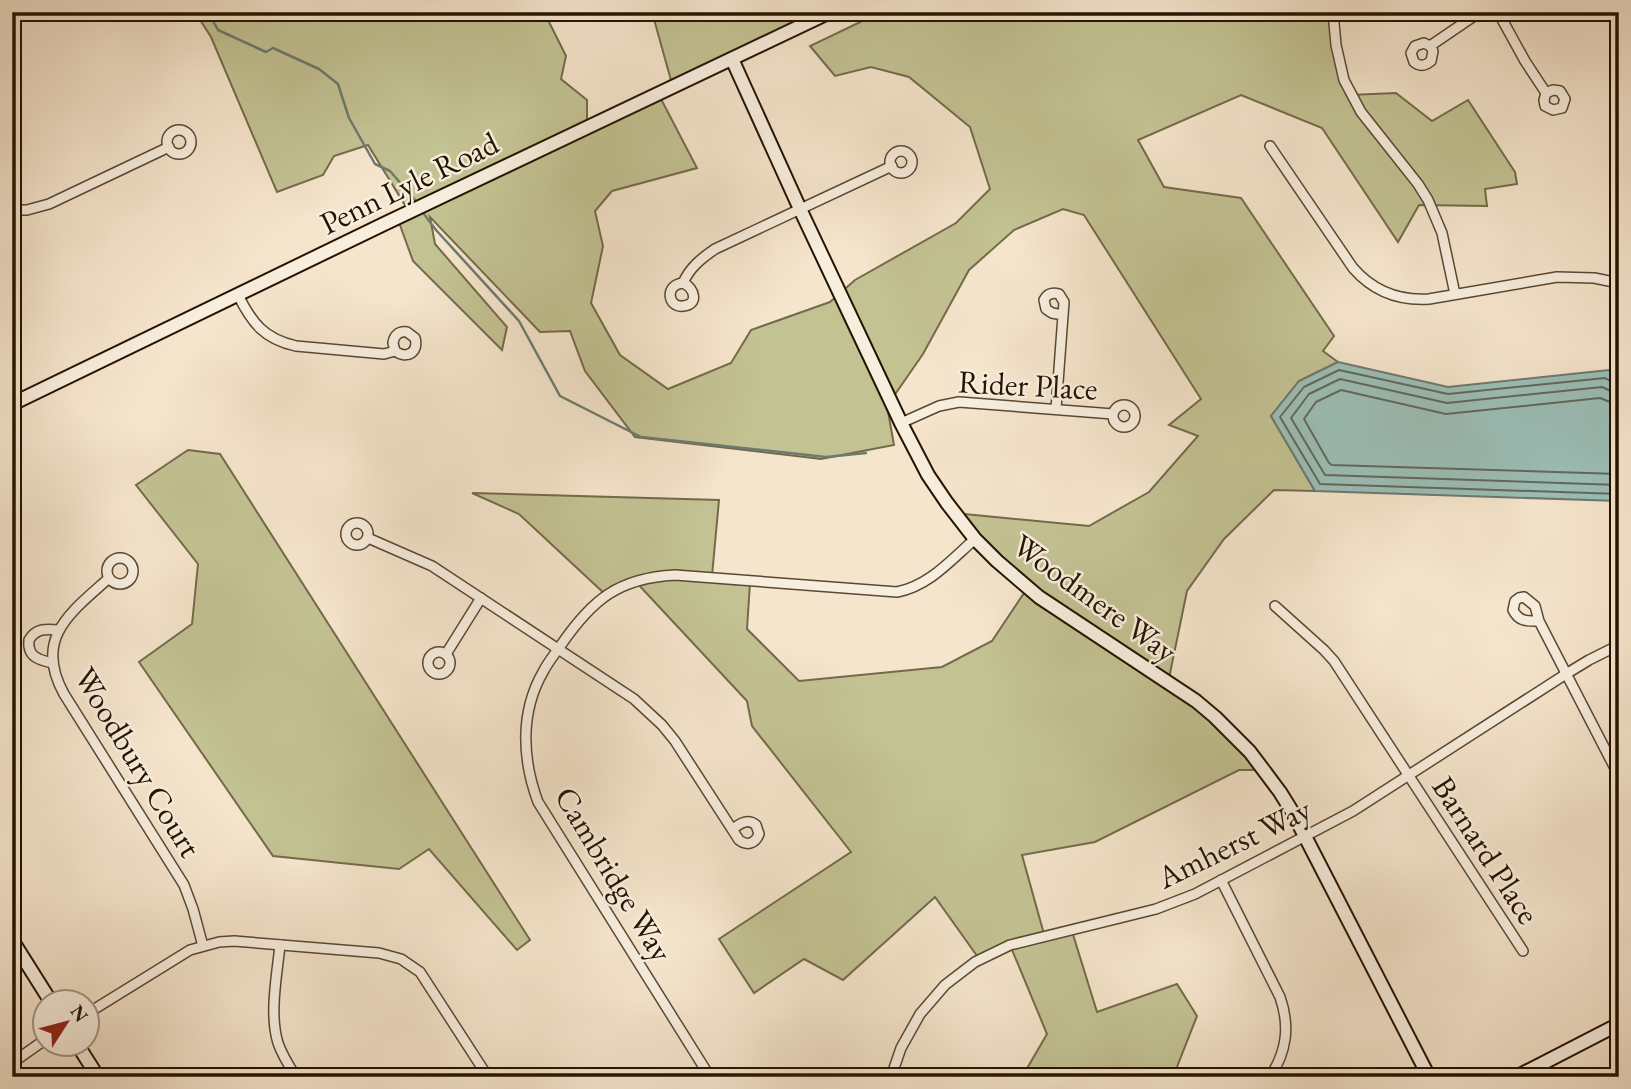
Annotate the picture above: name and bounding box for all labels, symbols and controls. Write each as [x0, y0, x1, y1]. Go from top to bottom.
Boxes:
street label: Penn Lyle Road [313, 121, 506, 244]
street label: Rider Place [957, 360, 1099, 410]
street label: Woodmere Way [1004, 524, 1186, 672]
street label: Woodbury Court [65, 659, 211, 865]
street label: Barnard Place [1423, 768, 1549, 932]
street label: Cambridge Way [545, 779, 683, 970]
street label: Amherst Way [1149, 787, 1319, 899]
north arrow [32, 988, 102, 1058]
text: N [65, 1000, 94, 1027]

